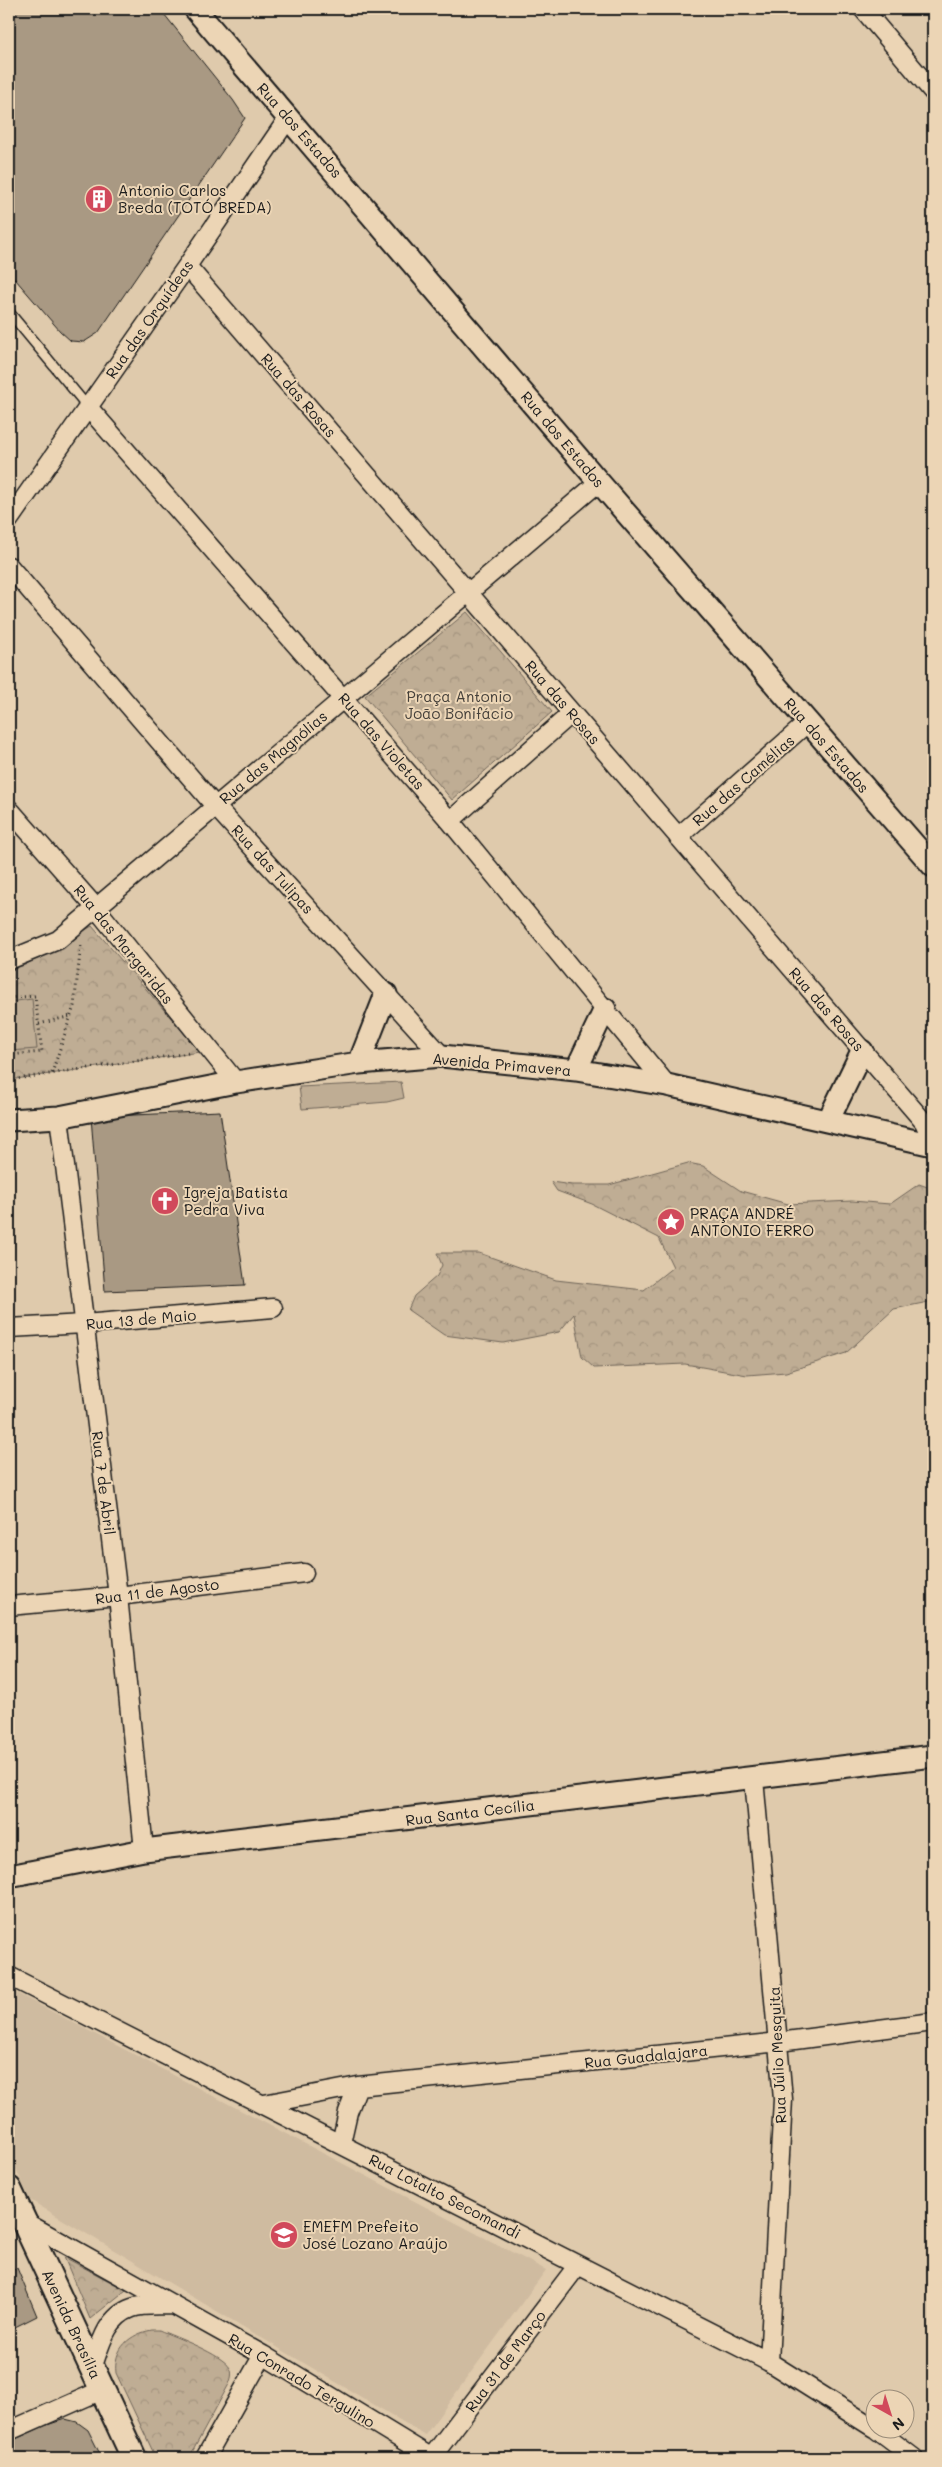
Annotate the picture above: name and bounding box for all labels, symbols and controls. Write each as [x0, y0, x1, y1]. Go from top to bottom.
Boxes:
street label: Rua dos Estados [253, 78, 347, 182]
place label: Antonio Carlos Breda (TOTÓ BREDA) [118, 180, 271, 217]
building icon: Antonio Carlos Breda (TOTÓ BREDA) [84, 184, 114, 214]
street label: Rua das Orquídeas [101, 256, 197, 382]
street label: Rua das Rosas [257, 349, 341, 441]
street label: Rua dos Estados [517, 387, 609, 491]
street label: Rua das Rosas [521, 656, 605, 748]
park label: Praça Antonio João Bonifácio [405, 686, 513, 723]
street label: Rua das Violetas [334, 688, 430, 794]
street label: Rua dos Estados [780, 693, 874, 797]
street label: Rua das Magnólias [215, 706, 331, 808]
street label: Rua das Camélias [688, 730, 798, 830]
street label: Rua das Tulipas [228, 820, 318, 918]
street label: Rua das Margaridas [70, 880, 178, 1008]
street label: Rua das Rosas [785, 963, 869, 1055]
street label: Avenida Primavera [432, 1048, 572, 1080]
place label: Igreja Batista Pedra Viva [184, 1182, 288, 1219]
church icon: Igreja Batista Pedra Viva [150, 1186, 180, 1216]
place label: PRAÇA ANDRÉ ANTONIO FERRO [690, 1203, 814, 1240]
place icon: PRAÇA ANDRÉ ANTONIO FERRO [656, 1207, 686, 1237]
street label: Rua 13 de Maio [85, 1304, 197, 1334]
street label: Rua 7 de Abril [88, 1430, 120, 1536]
street label: Rua 11 de Agosto [94, 1573, 220, 1609]
street label: Rua Santa Cecília [404, 1794, 536, 1830]
street label: Rua Júlio Mesquita [763, 1986, 791, 2124]
street label: Rua Guadalajara [583, 2040, 709, 2072]
street label: Rua Lotalto Secomandi [366, 2149, 524, 2243]
place label: EMEFM Prefeito José Lozano Araújo [303, 2216, 447, 2253]
school or university icon: EMEFM Prefeito José Lozano Araújo [269, 2220, 299, 2250]
street label: Avenida Brasília [38, 2266, 106, 2382]
street label: Rua 31 de Março [460, 2306, 550, 2416]
street label: Rua Conrado Tergulino [225, 2328, 379, 2432]
north arrow [864, 2390, 914, 2440]
text: N [888, 2414, 909, 2435]

